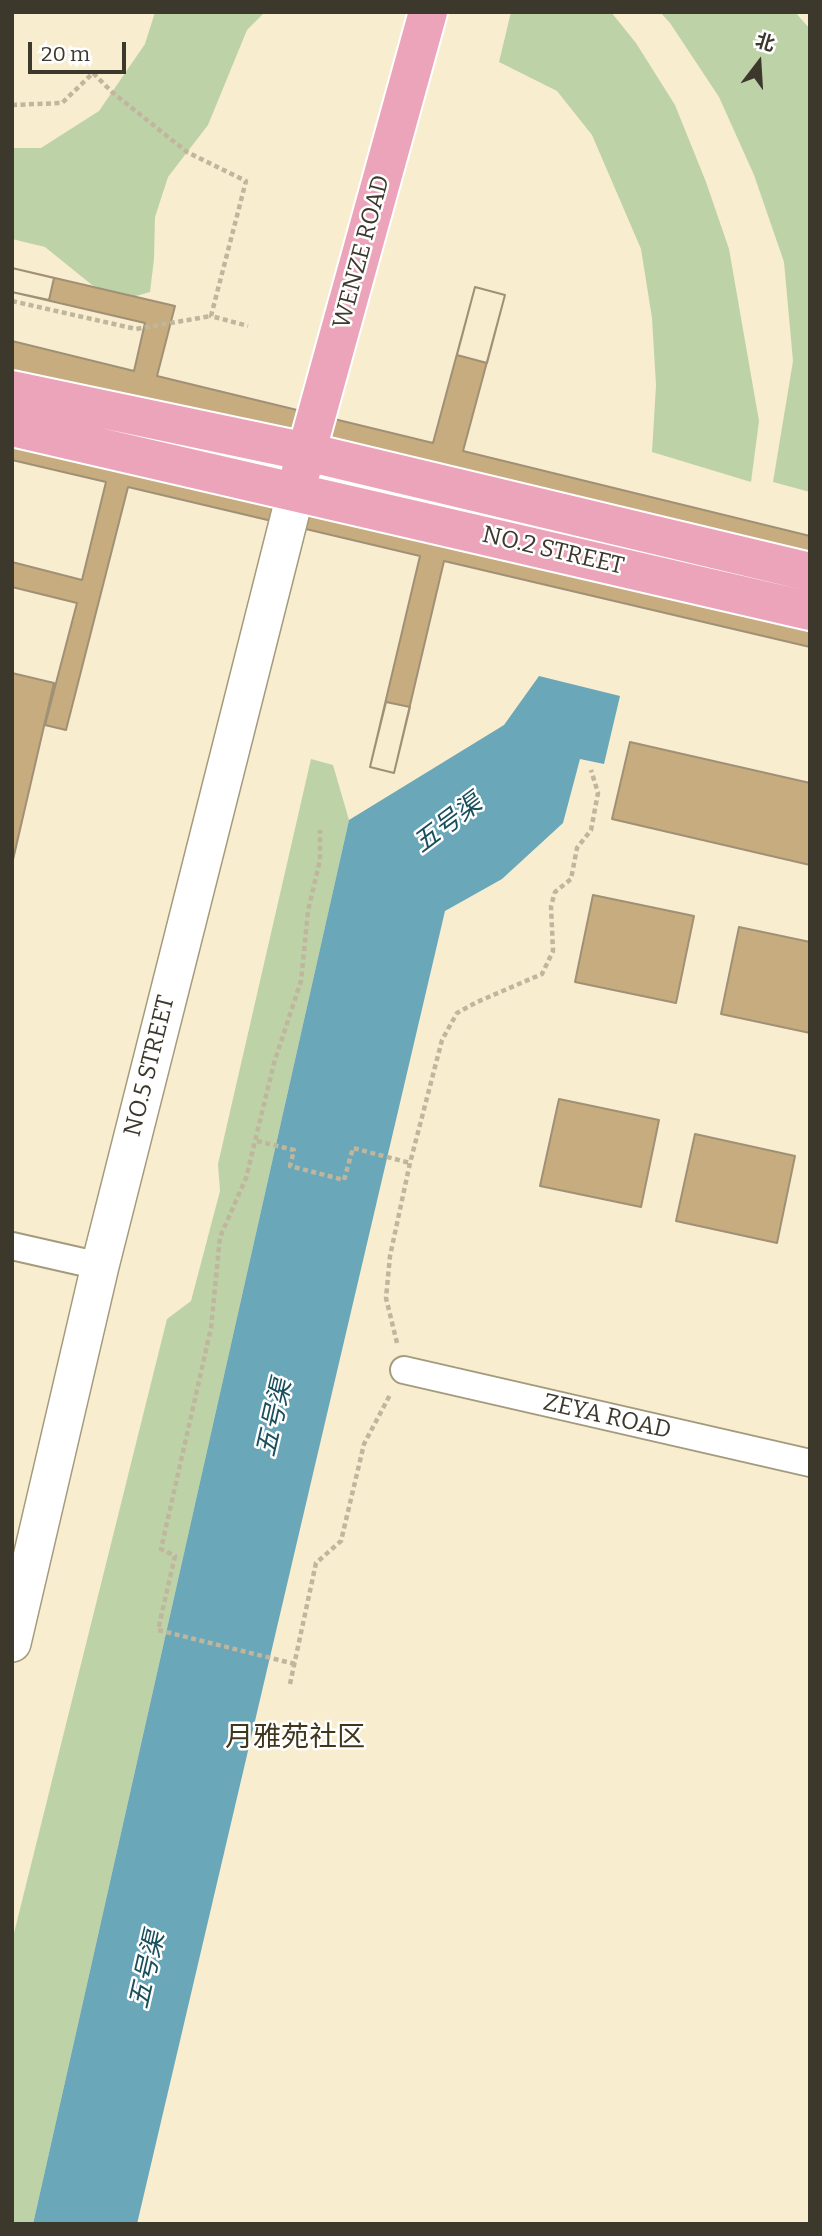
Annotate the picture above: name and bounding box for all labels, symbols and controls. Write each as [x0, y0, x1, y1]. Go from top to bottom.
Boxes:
scale bar [32, 28, 130, 72]
north arrow [724, 28, 794, 98]
text: 北 [753, 29, 778, 56]
text: 20 m [41, 41, 90, 67]
street label: WENZE ROAD [328, 172, 396, 332]
street label: NO.2 STREET [479, 521, 627, 581]
water label: 五号渠 [407, 788, 489, 860]
street label: NO.5 STREET [119, 992, 181, 1140]
water label: 五号渠 [251, 1376, 299, 1460]
street label: ZEYA ROAD [540, 1388, 674, 1446]
district label: 月雅苑社区 [225, 1721, 365, 1755]
water label: 五号渠 [124, 1928, 172, 2012]

